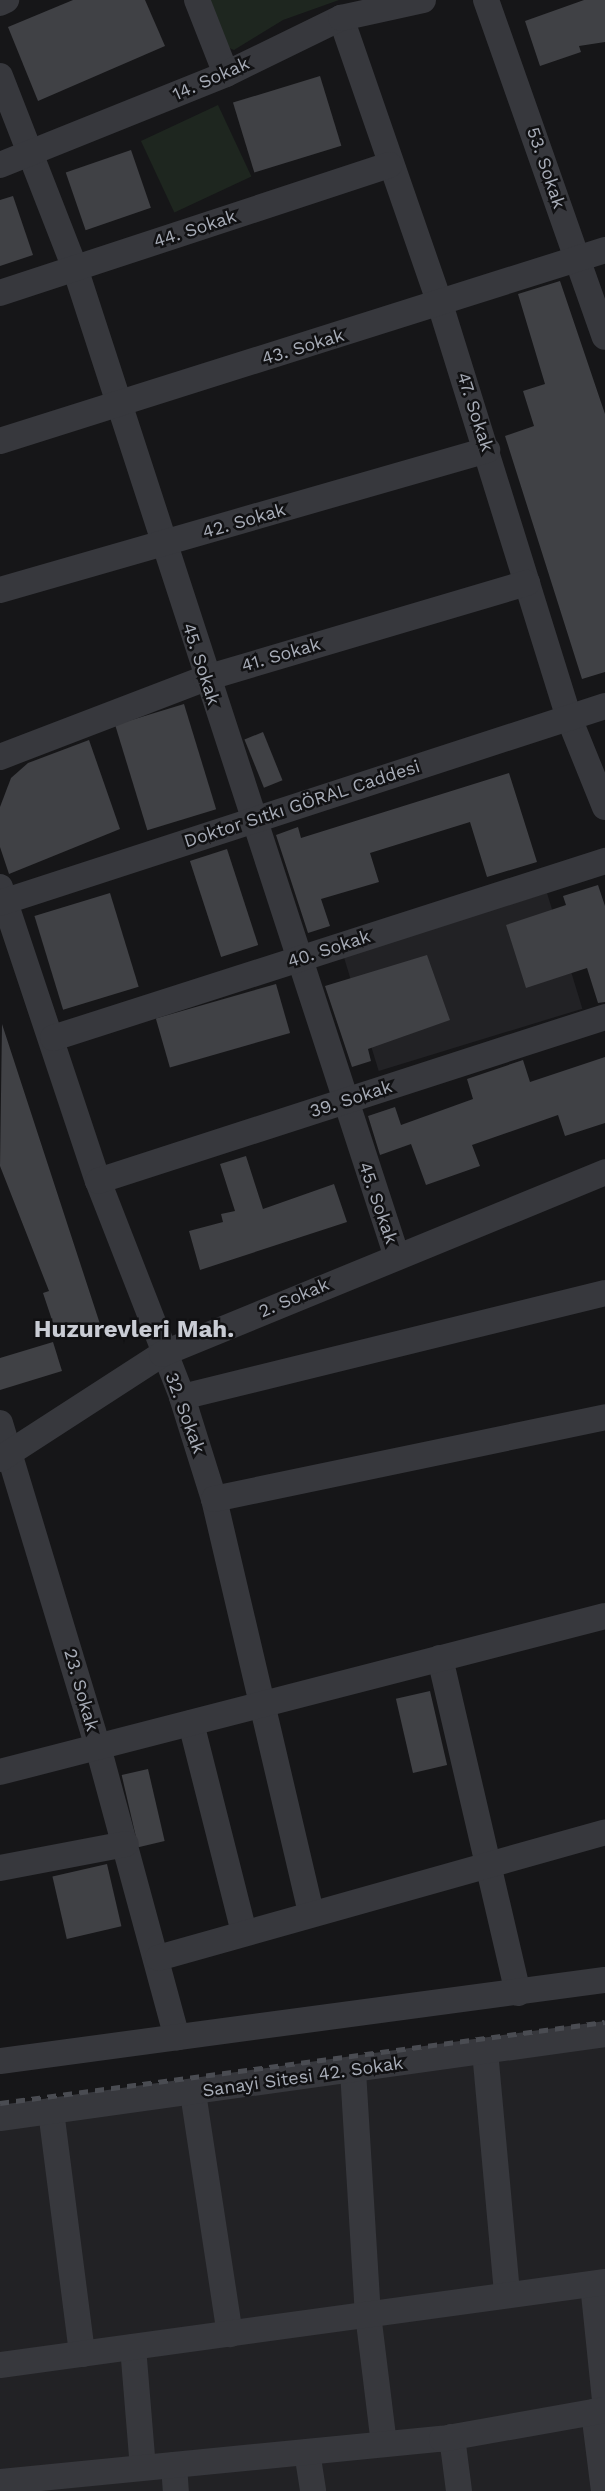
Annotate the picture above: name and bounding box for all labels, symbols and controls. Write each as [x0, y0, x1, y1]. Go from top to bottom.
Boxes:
street label: 14. Sokak [169, 53, 253, 105]
street label: 53. Sokak [522, 124, 570, 212]
street label: 44. Sokak [151, 206, 239, 252]
street label: 43. Sokak [259, 324, 347, 370]
street label: 47. Sokak [452, 370, 498, 454]
street label: 42. Sokak [200, 499, 288, 543]
street label: 45. Sokak [178, 620, 224, 708]
street label: 41. Sokak [239, 633, 323, 677]
street label: Doktor Sıtkı GÖRAL Caddesi [181, 755, 423, 853]
street label: 40. Sokak [285, 926, 373, 972]
street label: 39. Sokak [307, 1076, 395, 1122]
street label: 45. Sokak [354, 1159, 402, 1247]
street label: 2. Sokak [256, 1274, 332, 1322]
district label: Huzurevleri Mah. [34, 1316, 234, 1344]
street label: 32. Sokak [160, 1370, 210, 1456]
street label: 23. Sokak [59, 1646, 103, 1734]
street label: Sanayi Sitesi 42. Sokak [201, 2052, 405, 2102]

